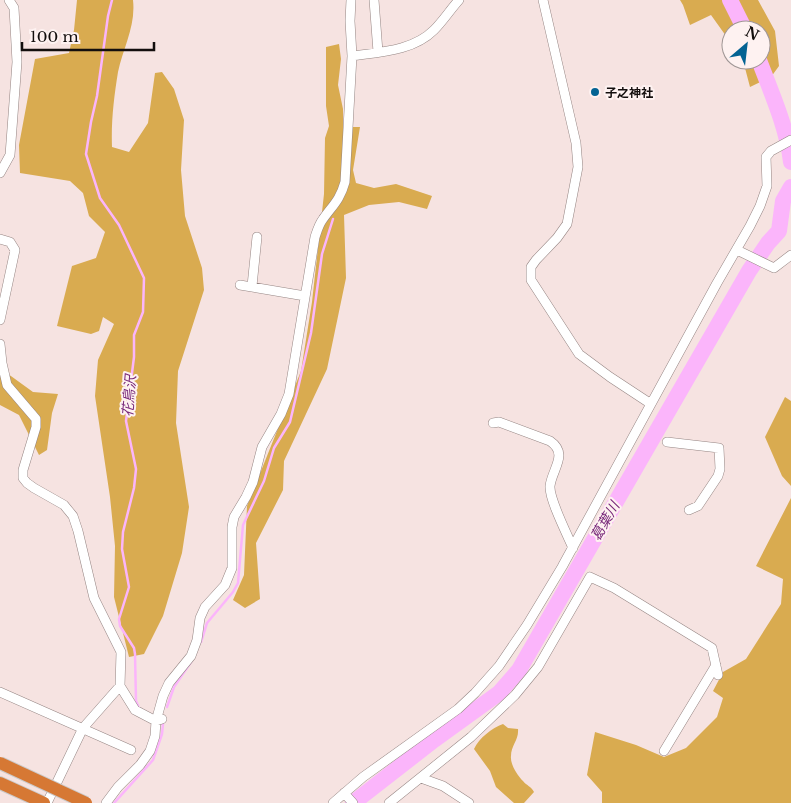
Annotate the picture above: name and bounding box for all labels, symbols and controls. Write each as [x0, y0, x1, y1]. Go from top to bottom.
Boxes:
scale bar [22, 20, 155, 52]
north arrow [721, 20, 771, 70]
text: N [742, 22, 762, 45]
text: 100 m [30, 27, 79, 46]
place label: 子之神社 [605, 85, 653, 100]
marker: 子之神社 [589, 86, 601, 98]
water label: 花鳥沢 [118, 372, 140, 418]
water label: 葛葉川 [587, 497, 624, 544]

